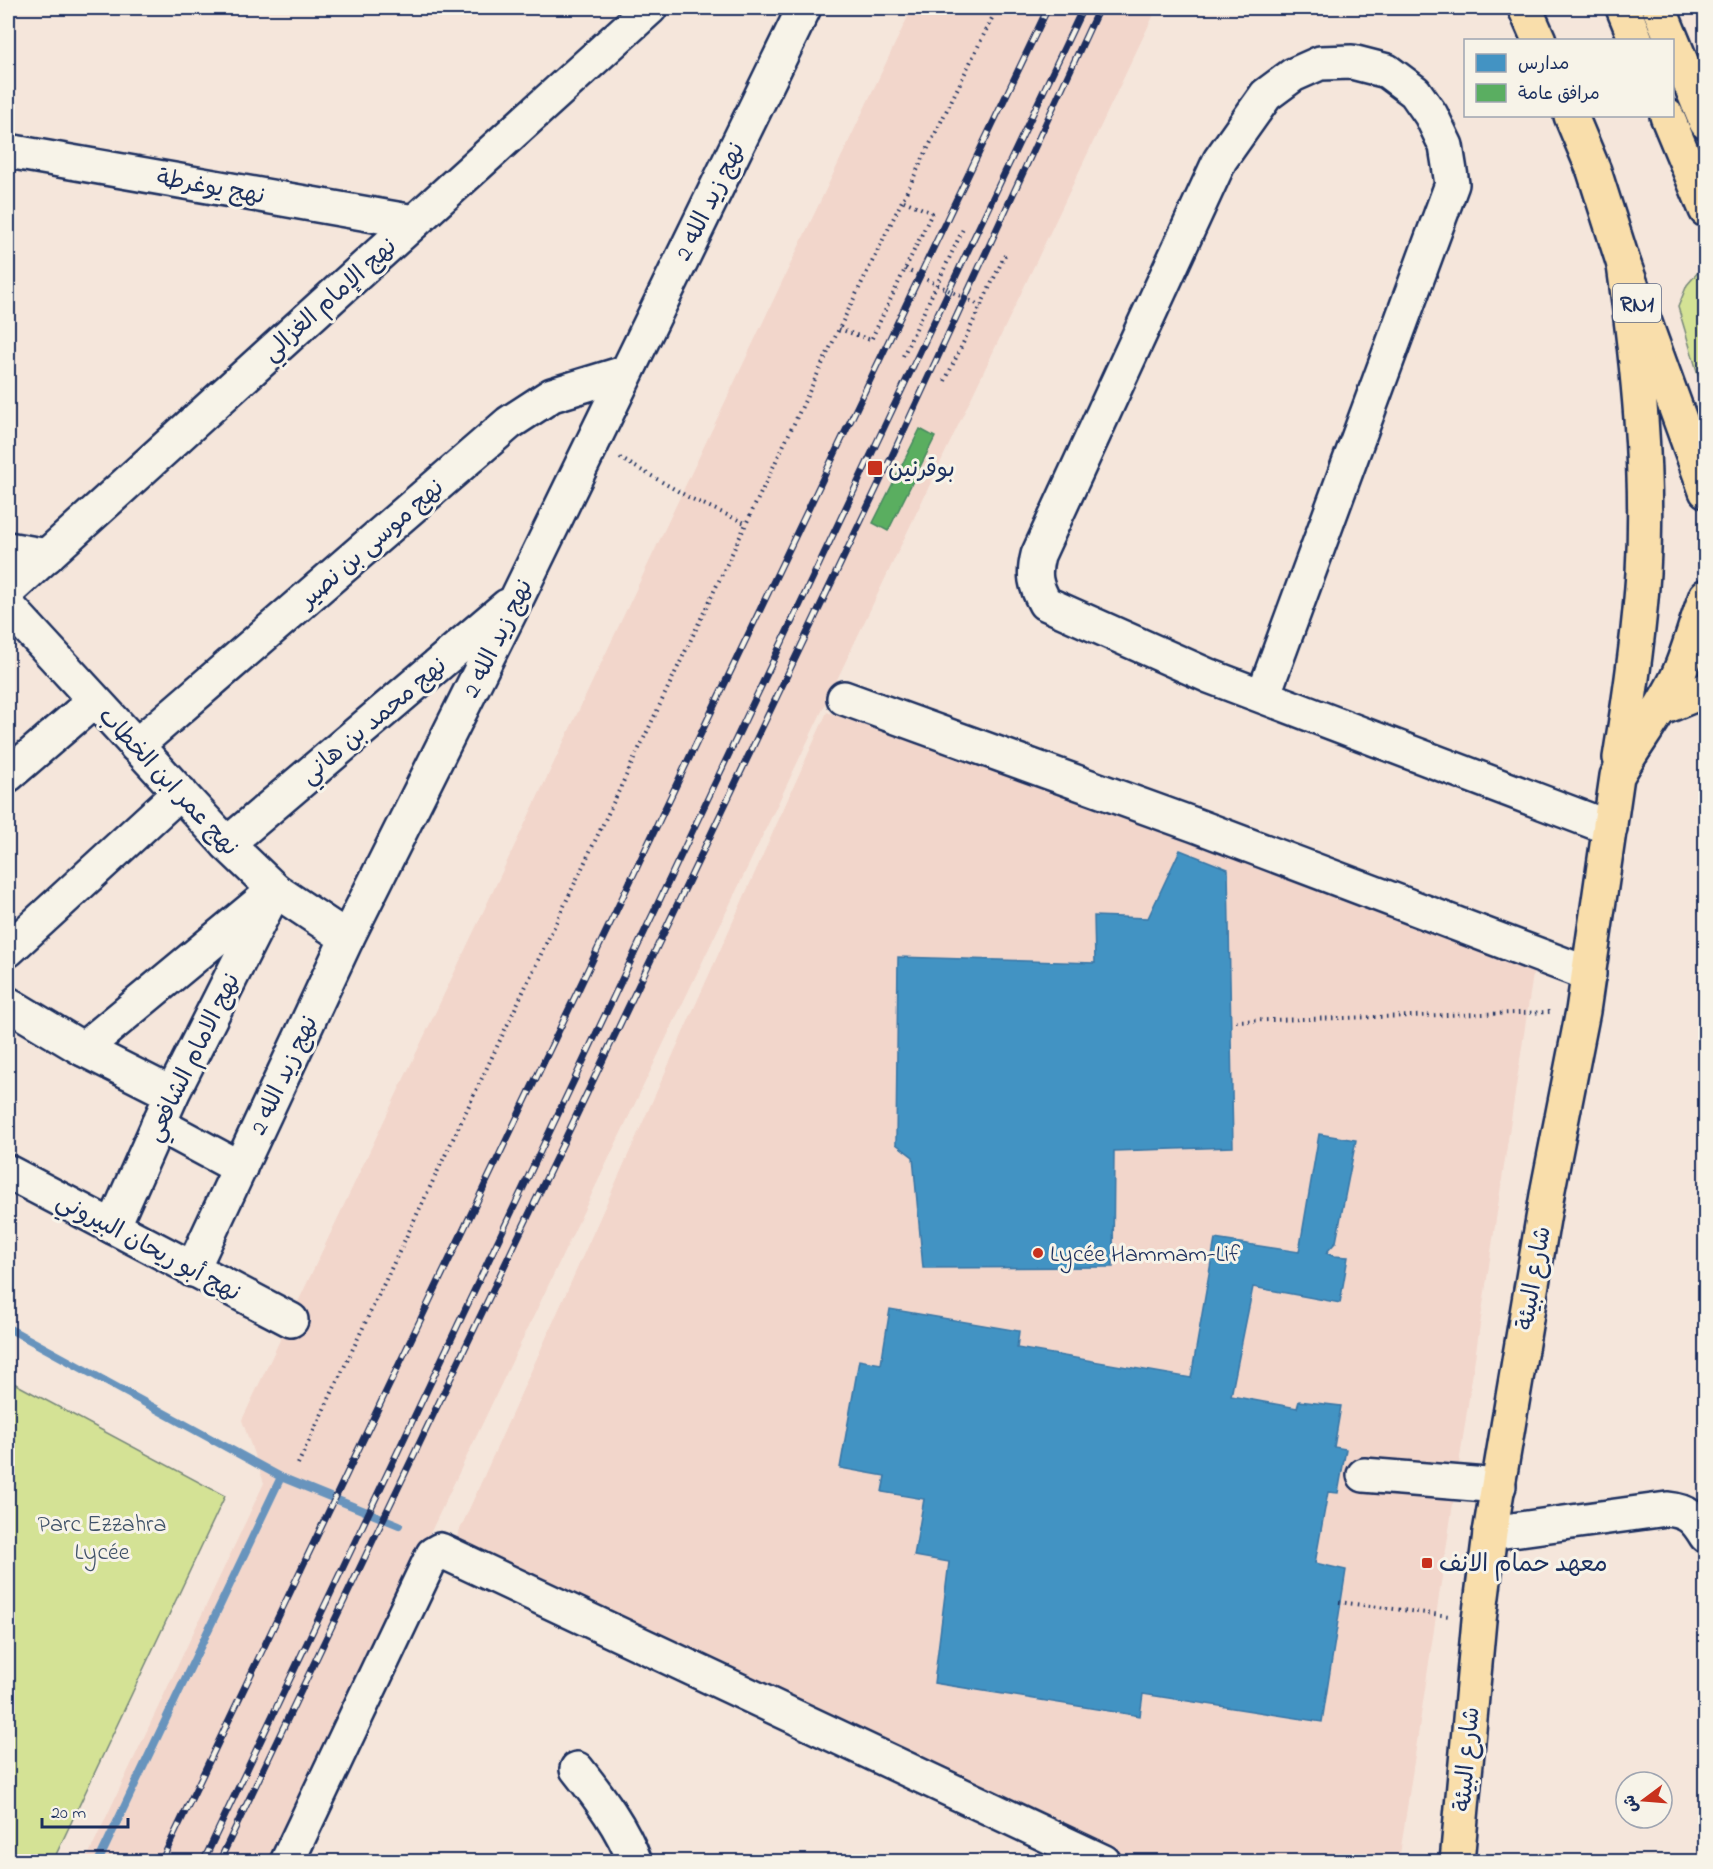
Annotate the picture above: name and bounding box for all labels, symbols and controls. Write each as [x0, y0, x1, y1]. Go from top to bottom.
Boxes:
legend [1464, 39, 1674, 117]
text: مدارس [1518, 52, 1569, 78]
text: مرافق عامة [1518, 82, 1600, 108]
street label: نهج زيد الله 2 [667, 137, 755, 267]
street label: نهج يوغرطة [154, 162, 267, 215]
street label: نهج الإمام الغزالي [256, 231, 406, 372]
road number: RN1 [1613, 284, 1661, 322]
place label: بوقرنين [888, 453, 955, 488]
marker: بوقرنين [866, 459, 884, 477]
street label: نهج موسى بن نصير [291, 472, 453, 619]
street label: نهج زيد الله 2 [455, 574, 543, 704]
street label: نهج محمد بن هاني [294, 650, 456, 795]
street label: نهج عمر ابن الخطاب [89, 700, 246, 865]
street label: نهج الامام الشافعي [138, 968, 251, 1149]
street label: نهج زيد الله 2 [242, 1011, 328, 1142]
street label: نهج أبو ريحان البيروني [49, 1185, 246, 1312]
street label: شارع البيئة [1509, 1224, 1562, 1333]
place label: Lycée Hammam-Lif [1050, 1238, 1241, 1274]
marker: Lycée Hammam-Lif [1031, 1246, 1045, 1260]
park label: Parc Ezzahra Lycée [38, 1508, 166, 1572]
place label: معهد حمام الانف [1439, 1548, 1608, 1583]
marker: معهد حمام الانف [1420, 1556, 1434, 1570]
street label: شارع البيئة [1446, 1705, 1490, 1813]
north arrow [1614, 1770, 1674, 1830]
scale bar [42, 1791, 128, 1829]
text: ش [1618, 1792, 1645, 1815]
text: 20 m [51, 1801, 86, 1827]

